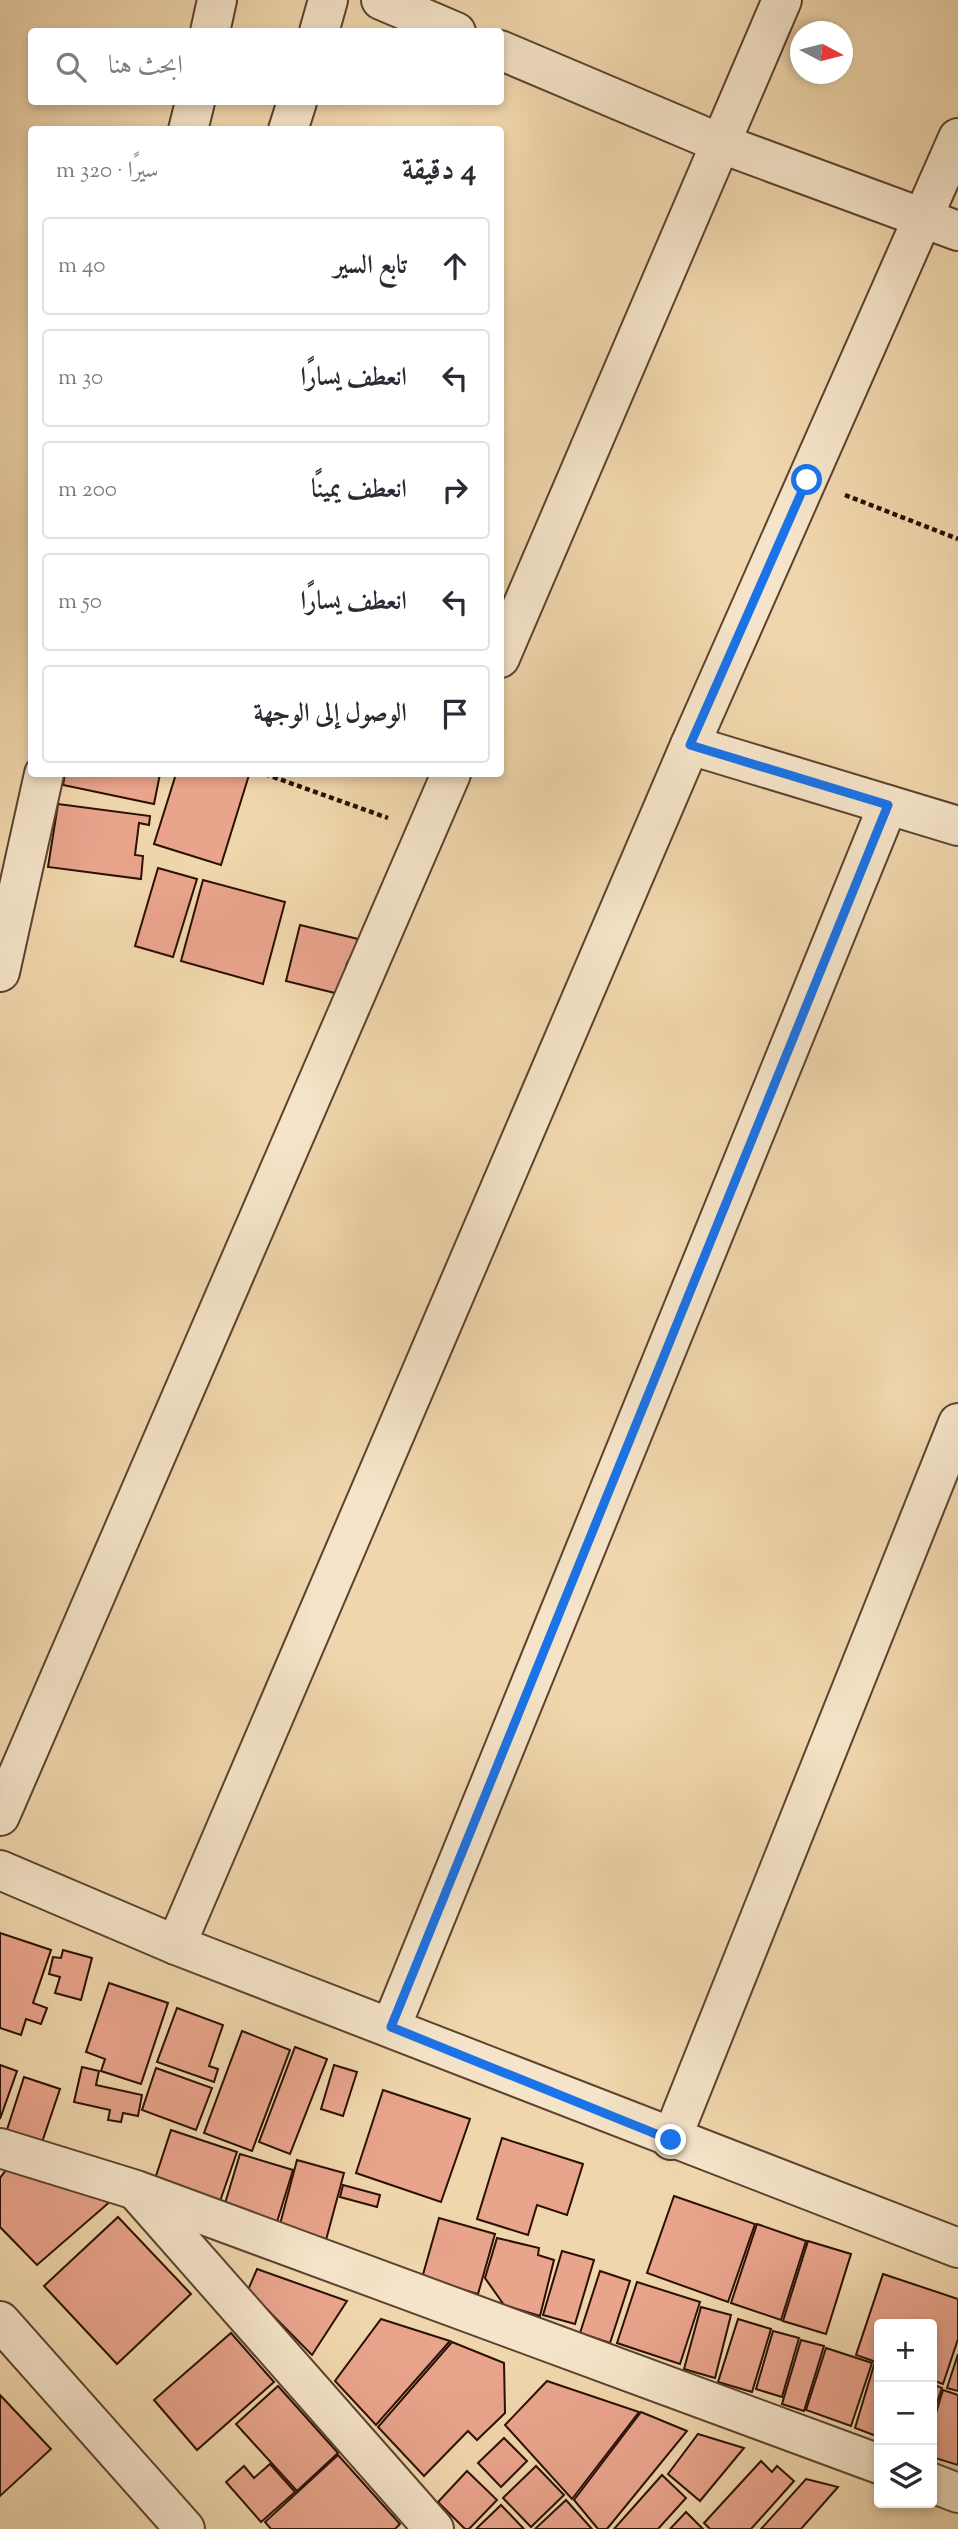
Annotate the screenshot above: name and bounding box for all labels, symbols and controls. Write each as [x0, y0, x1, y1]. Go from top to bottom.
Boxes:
north arrow [790, 21, 853, 84]
search box [28, 28, 504, 105]
icon: search [52, 48, 90, 86]
text: ابحث هنا [108, 48, 183, 85]
text: 4 دقيقة [402, 150, 476, 193]
text: سيرًا · 320 m [56, 155, 158, 188]
icon: ahead [436, 247, 474, 285]
text: تابع السير [334, 248, 407, 285]
text: 40 m [58, 250, 106, 283]
icon: left [436, 359, 474, 397]
text: انعطف يسارًا [300, 360, 407, 397]
text: 30 m [58, 362, 103, 395]
route start [791, 464, 822, 495]
icon: right [436, 471, 474, 509]
text: انعطف يمينًا [311, 472, 407, 509]
text: 200 m [58, 474, 117, 507]
icon: left [436, 583, 474, 621]
text: انعطف يسارًا [300, 584, 407, 621]
text: 50 m [58, 586, 102, 619]
icon: arrive [436, 695, 474, 733]
text: الوصول إلى الوجهة [253, 696, 407, 733]
route end [655, 2124, 686, 2155]
map controls [874, 2319, 937, 2508]
button: + [874, 2319, 937, 2382]
button: − [874, 2382, 937, 2445]
button: layers [874, 2445, 937, 2508]

